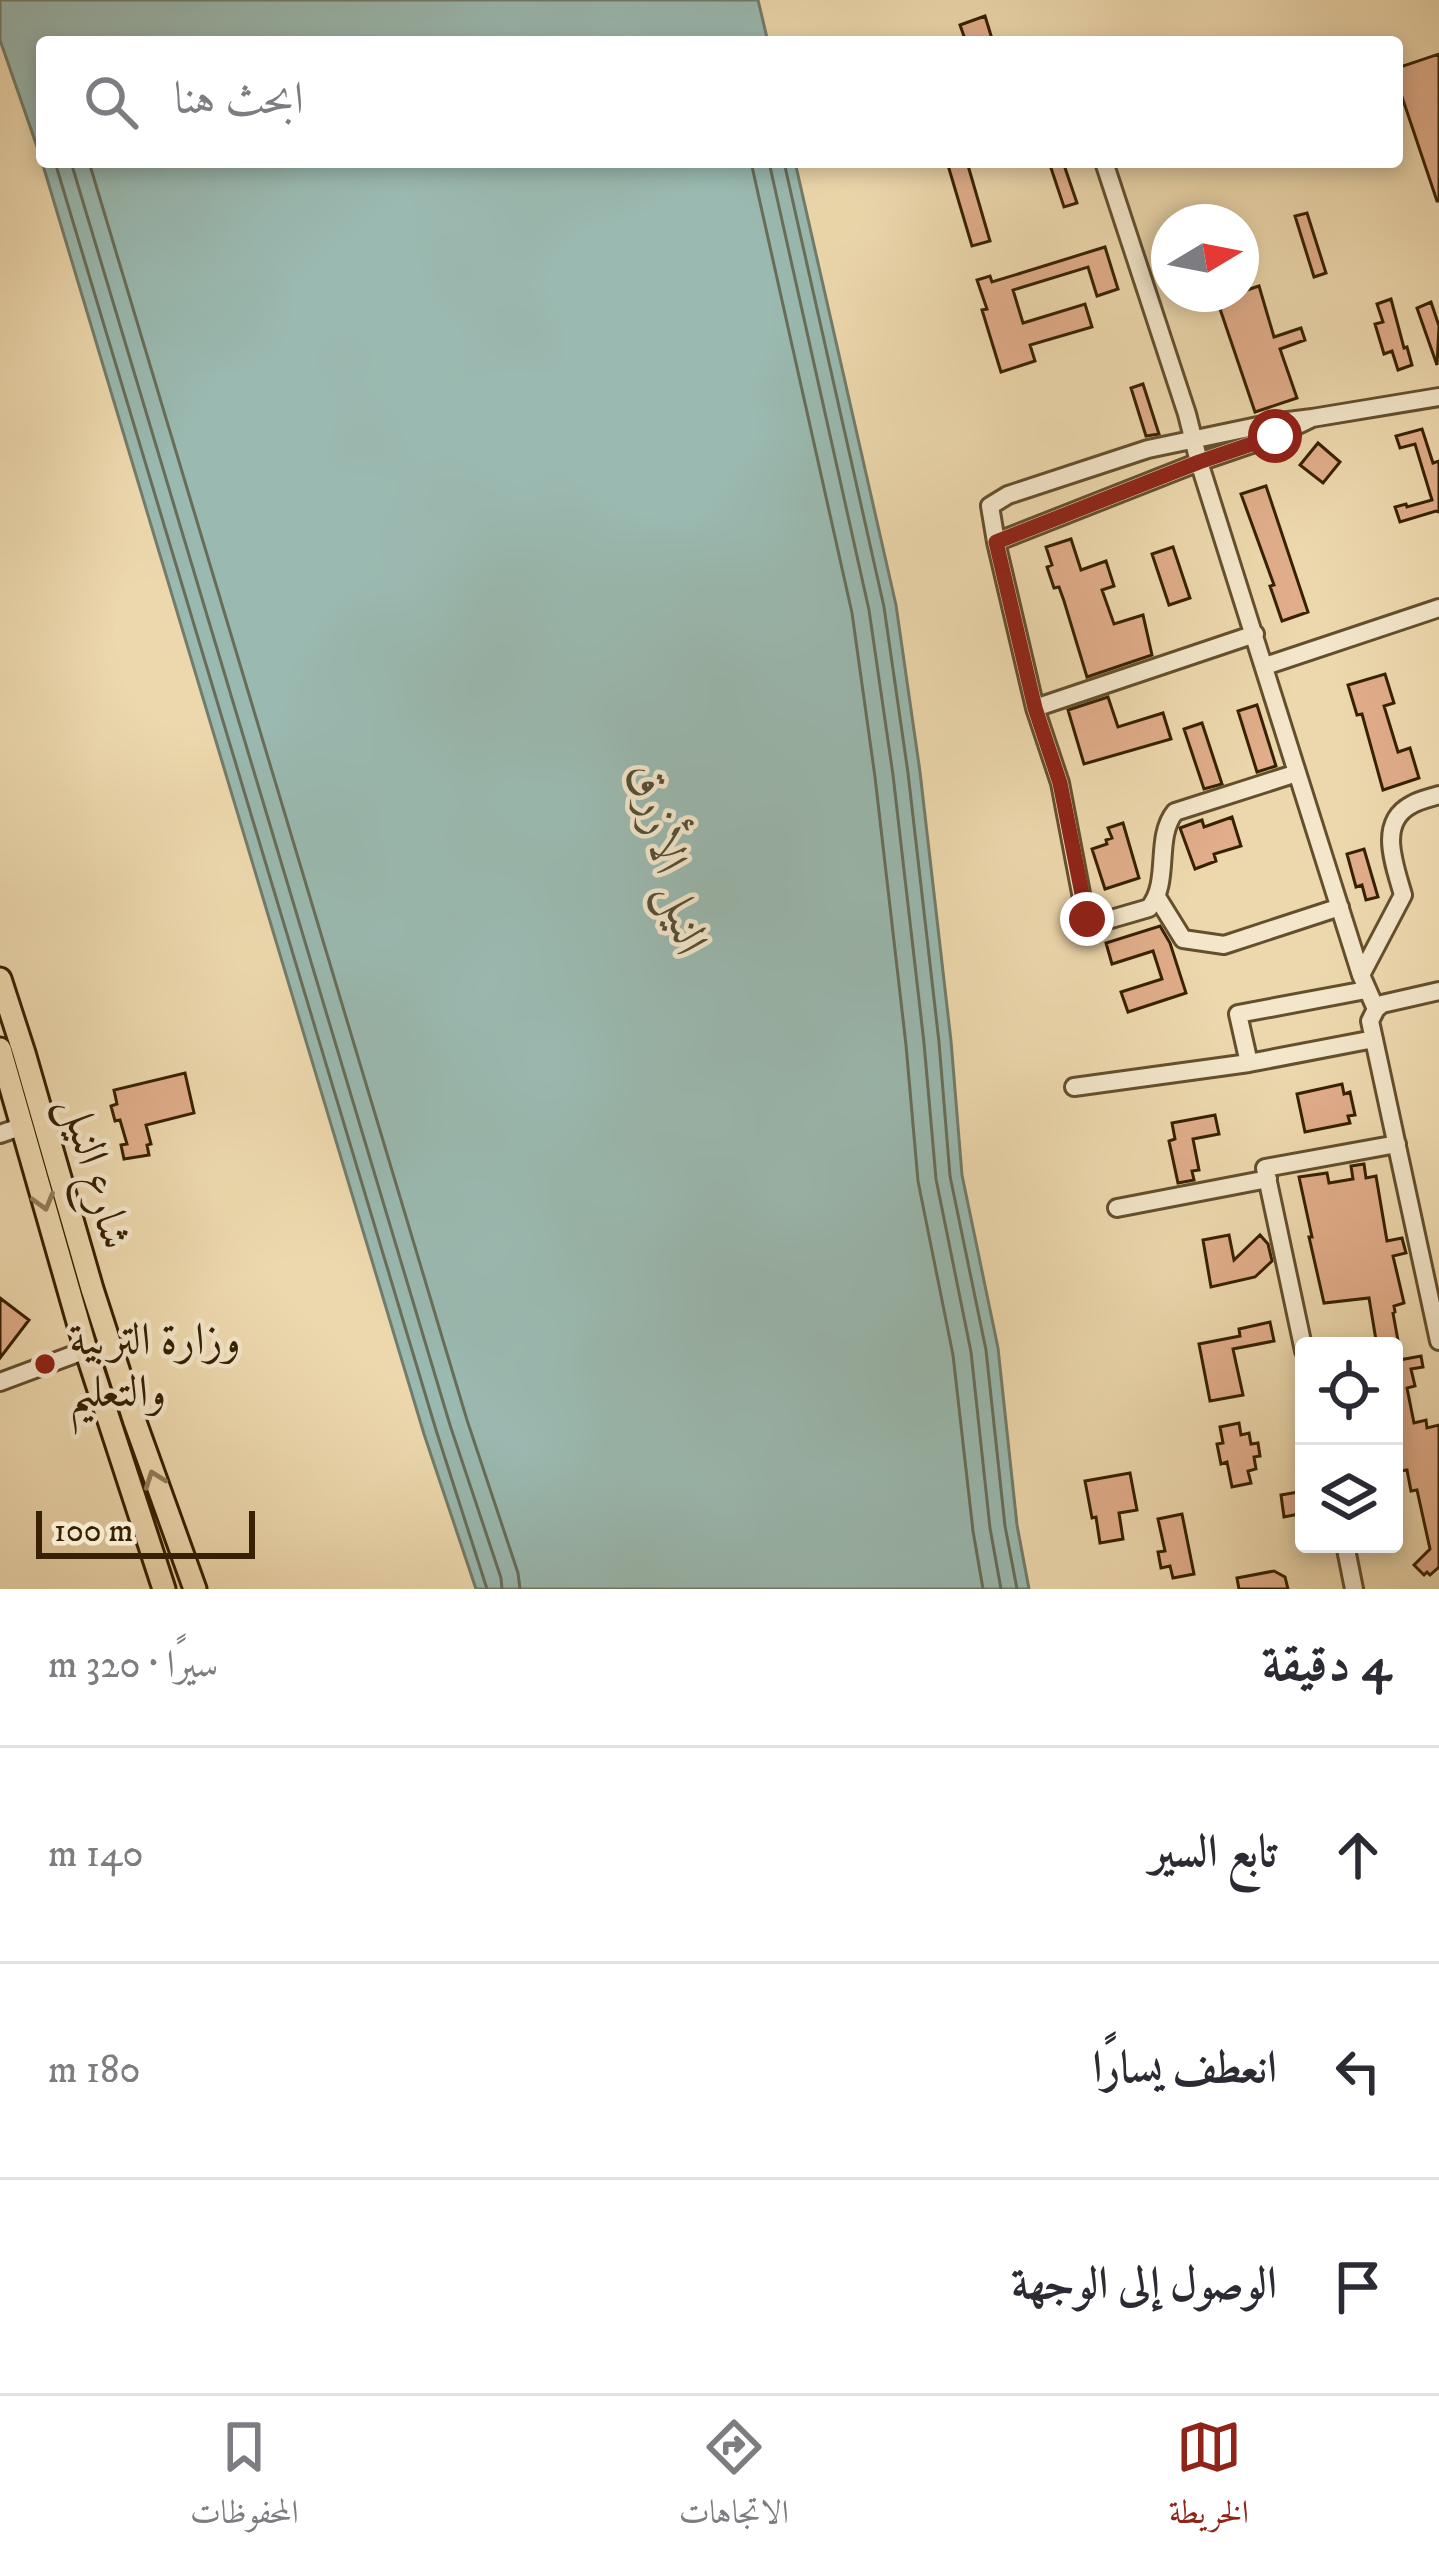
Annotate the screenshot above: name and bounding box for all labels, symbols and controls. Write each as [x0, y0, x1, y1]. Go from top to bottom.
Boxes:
search box [36, 36, 1403, 168]
icon: search [78, 69, 144, 135]
text: ابحث هنا [174, 72, 304, 128]
north arrow [1151, 204, 1259, 312]
route start [1248, 409, 1302, 463]
water label: النيل الأزرق [613, 756, 726, 963]
route end [1060, 892, 1114, 946]
street label: شارع النيل [40, 1090, 144, 1258]
one-way arrow [30, 1191, 55, 1212]
place label: وزارة التربية والتعليم [69, 1313, 241, 1435]
map controls [1295, 1337, 1403, 1553]
button: locate [1295, 1337, 1403, 1445]
marker: وزارة التربية والتعليم [32, 1351, 58, 1377]
button: layers [1295, 1445, 1403, 1553]
one-way arrow [144, 1470, 169, 1491]
scale bar [36, 1505, 255, 1558]
text: 100 m [54, 1511, 133, 1552]
text: 4 دقيقة [1262, 1633, 1391, 1697]
text: سيرًا · 320 m [48, 1641, 219, 1690]
icon: ahead [1325, 1822, 1391, 1888]
text: تابع السير [1150, 1825, 1277, 1881]
text: 140 m [48, 1830, 143, 1879]
icon: left [1325, 2038, 1391, 2104]
text: انعطف يسارًا [1093, 2041, 1277, 2097]
text: 180 m [48, 2046, 141, 2095]
icon: arrive [1325, 2254, 1391, 2320]
text: الوصول إلى الوجهة [1011, 2257, 1277, 2313]
tab: المحفوظات [190, 2414, 299, 2544]
tab: الاتجاهات [679, 2414, 789, 2544]
tab: الخريطة [1169, 2414, 1249, 2544]

